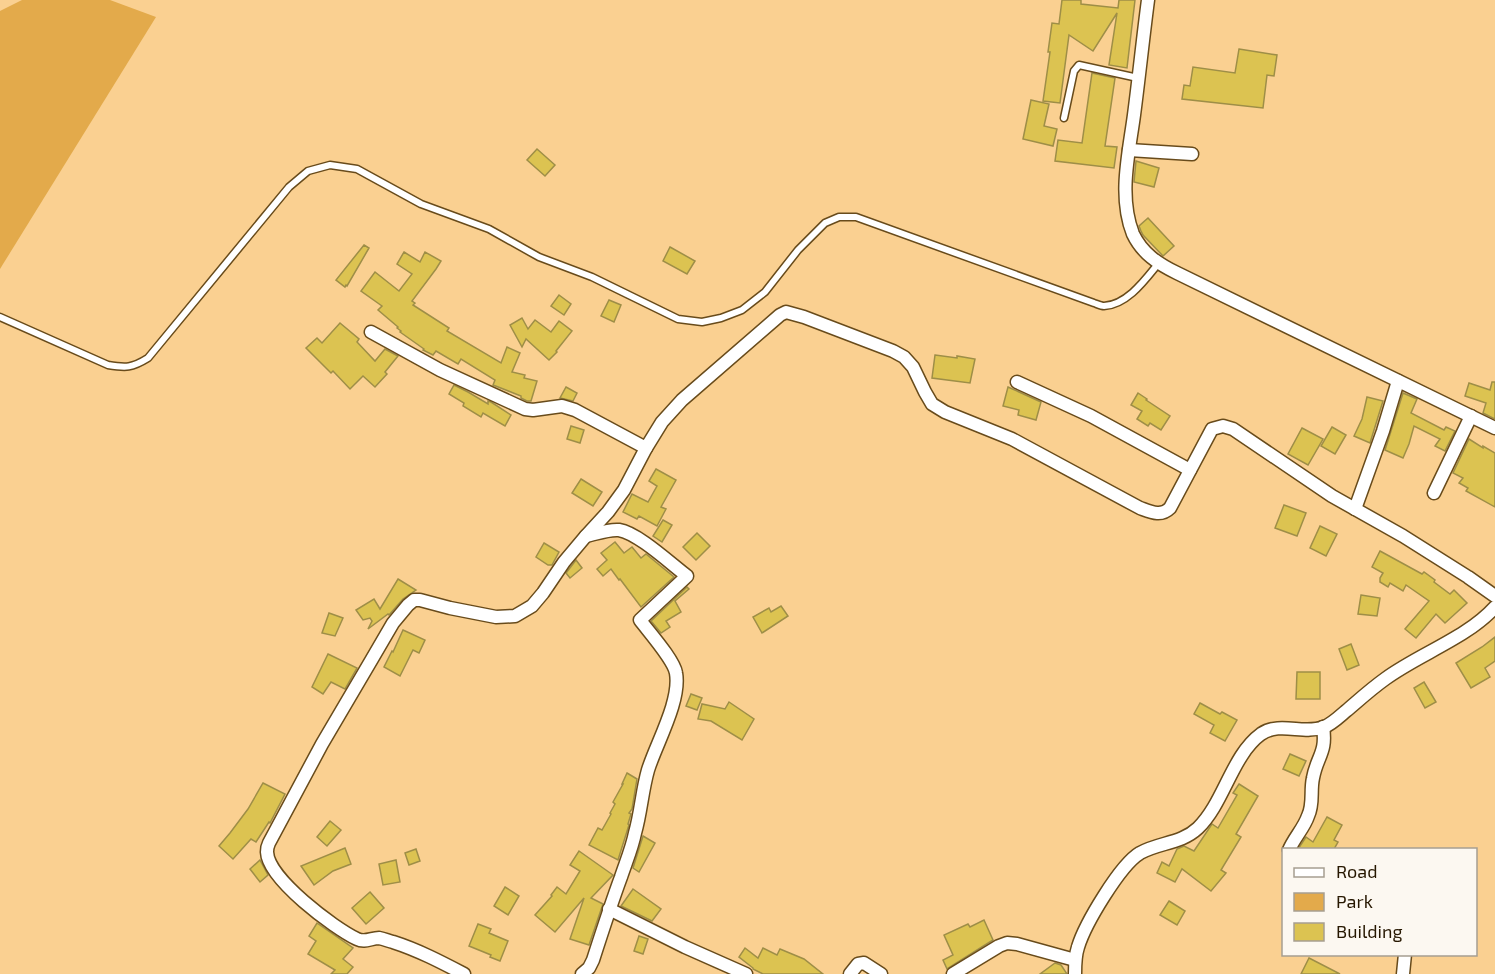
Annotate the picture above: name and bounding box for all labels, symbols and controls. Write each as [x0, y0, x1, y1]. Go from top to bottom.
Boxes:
legend [1282, 848, 1477, 956]
text: Road [1336, 860, 1377, 882]
text: Park [1336, 890, 1373, 912]
text: Building [1336, 920, 1403, 942]

